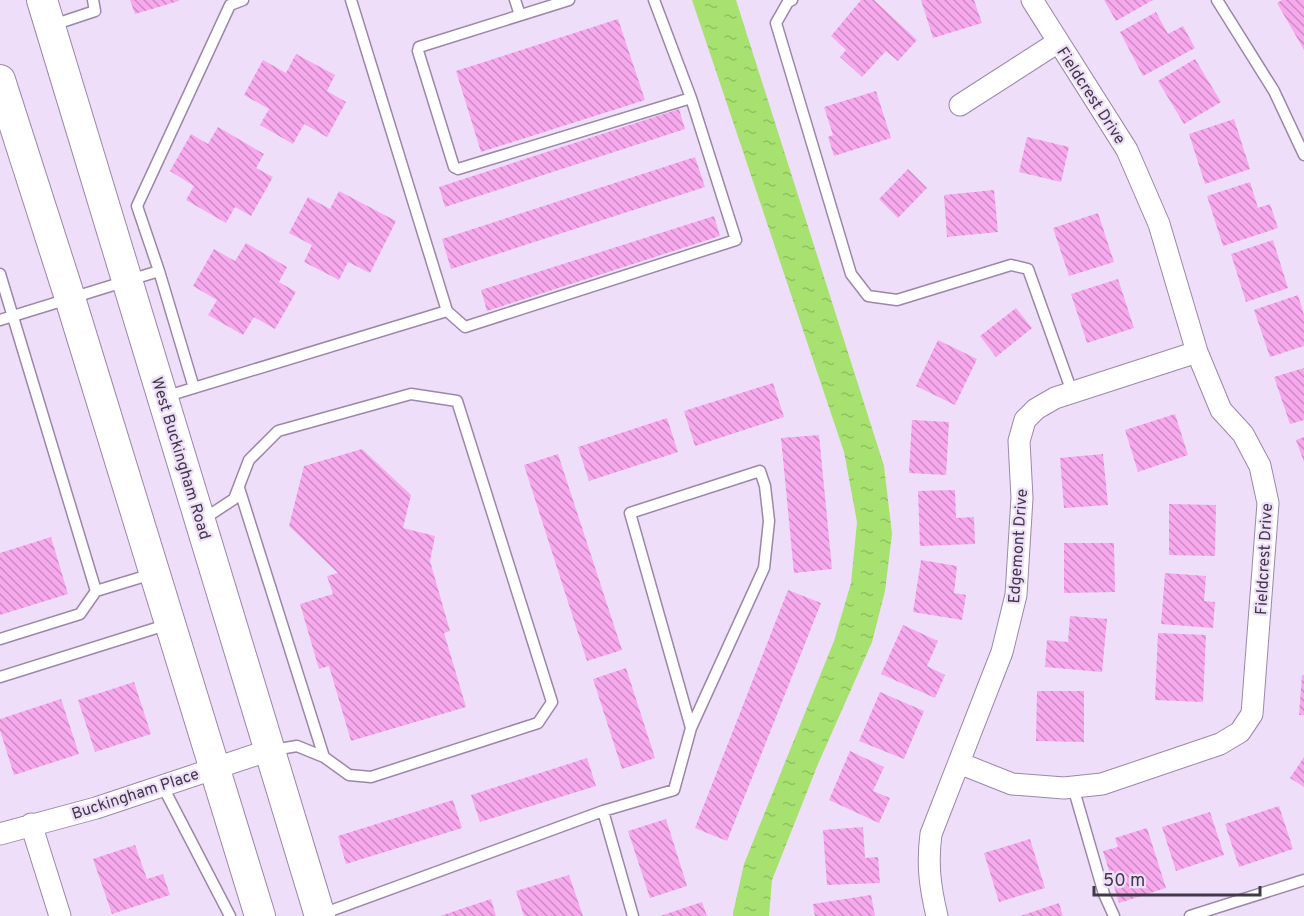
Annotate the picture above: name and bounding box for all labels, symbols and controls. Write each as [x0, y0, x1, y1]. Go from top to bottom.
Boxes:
street label: Fieldcrest Drive [1051, 44, 1129, 149]
street label: West Buckingham Road [146, 375, 214, 542]
street label: Edgemont Drive [1005, 488, 1033, 604]
street label: Fieldcrest Drive [1252, 503, 1278, 616]
street label: Buckingham Place [69, 765, 202, 825]
scale bar [1094, 859, 1260, 897]
text: 50 m [1103, 870, 1145, 893]

